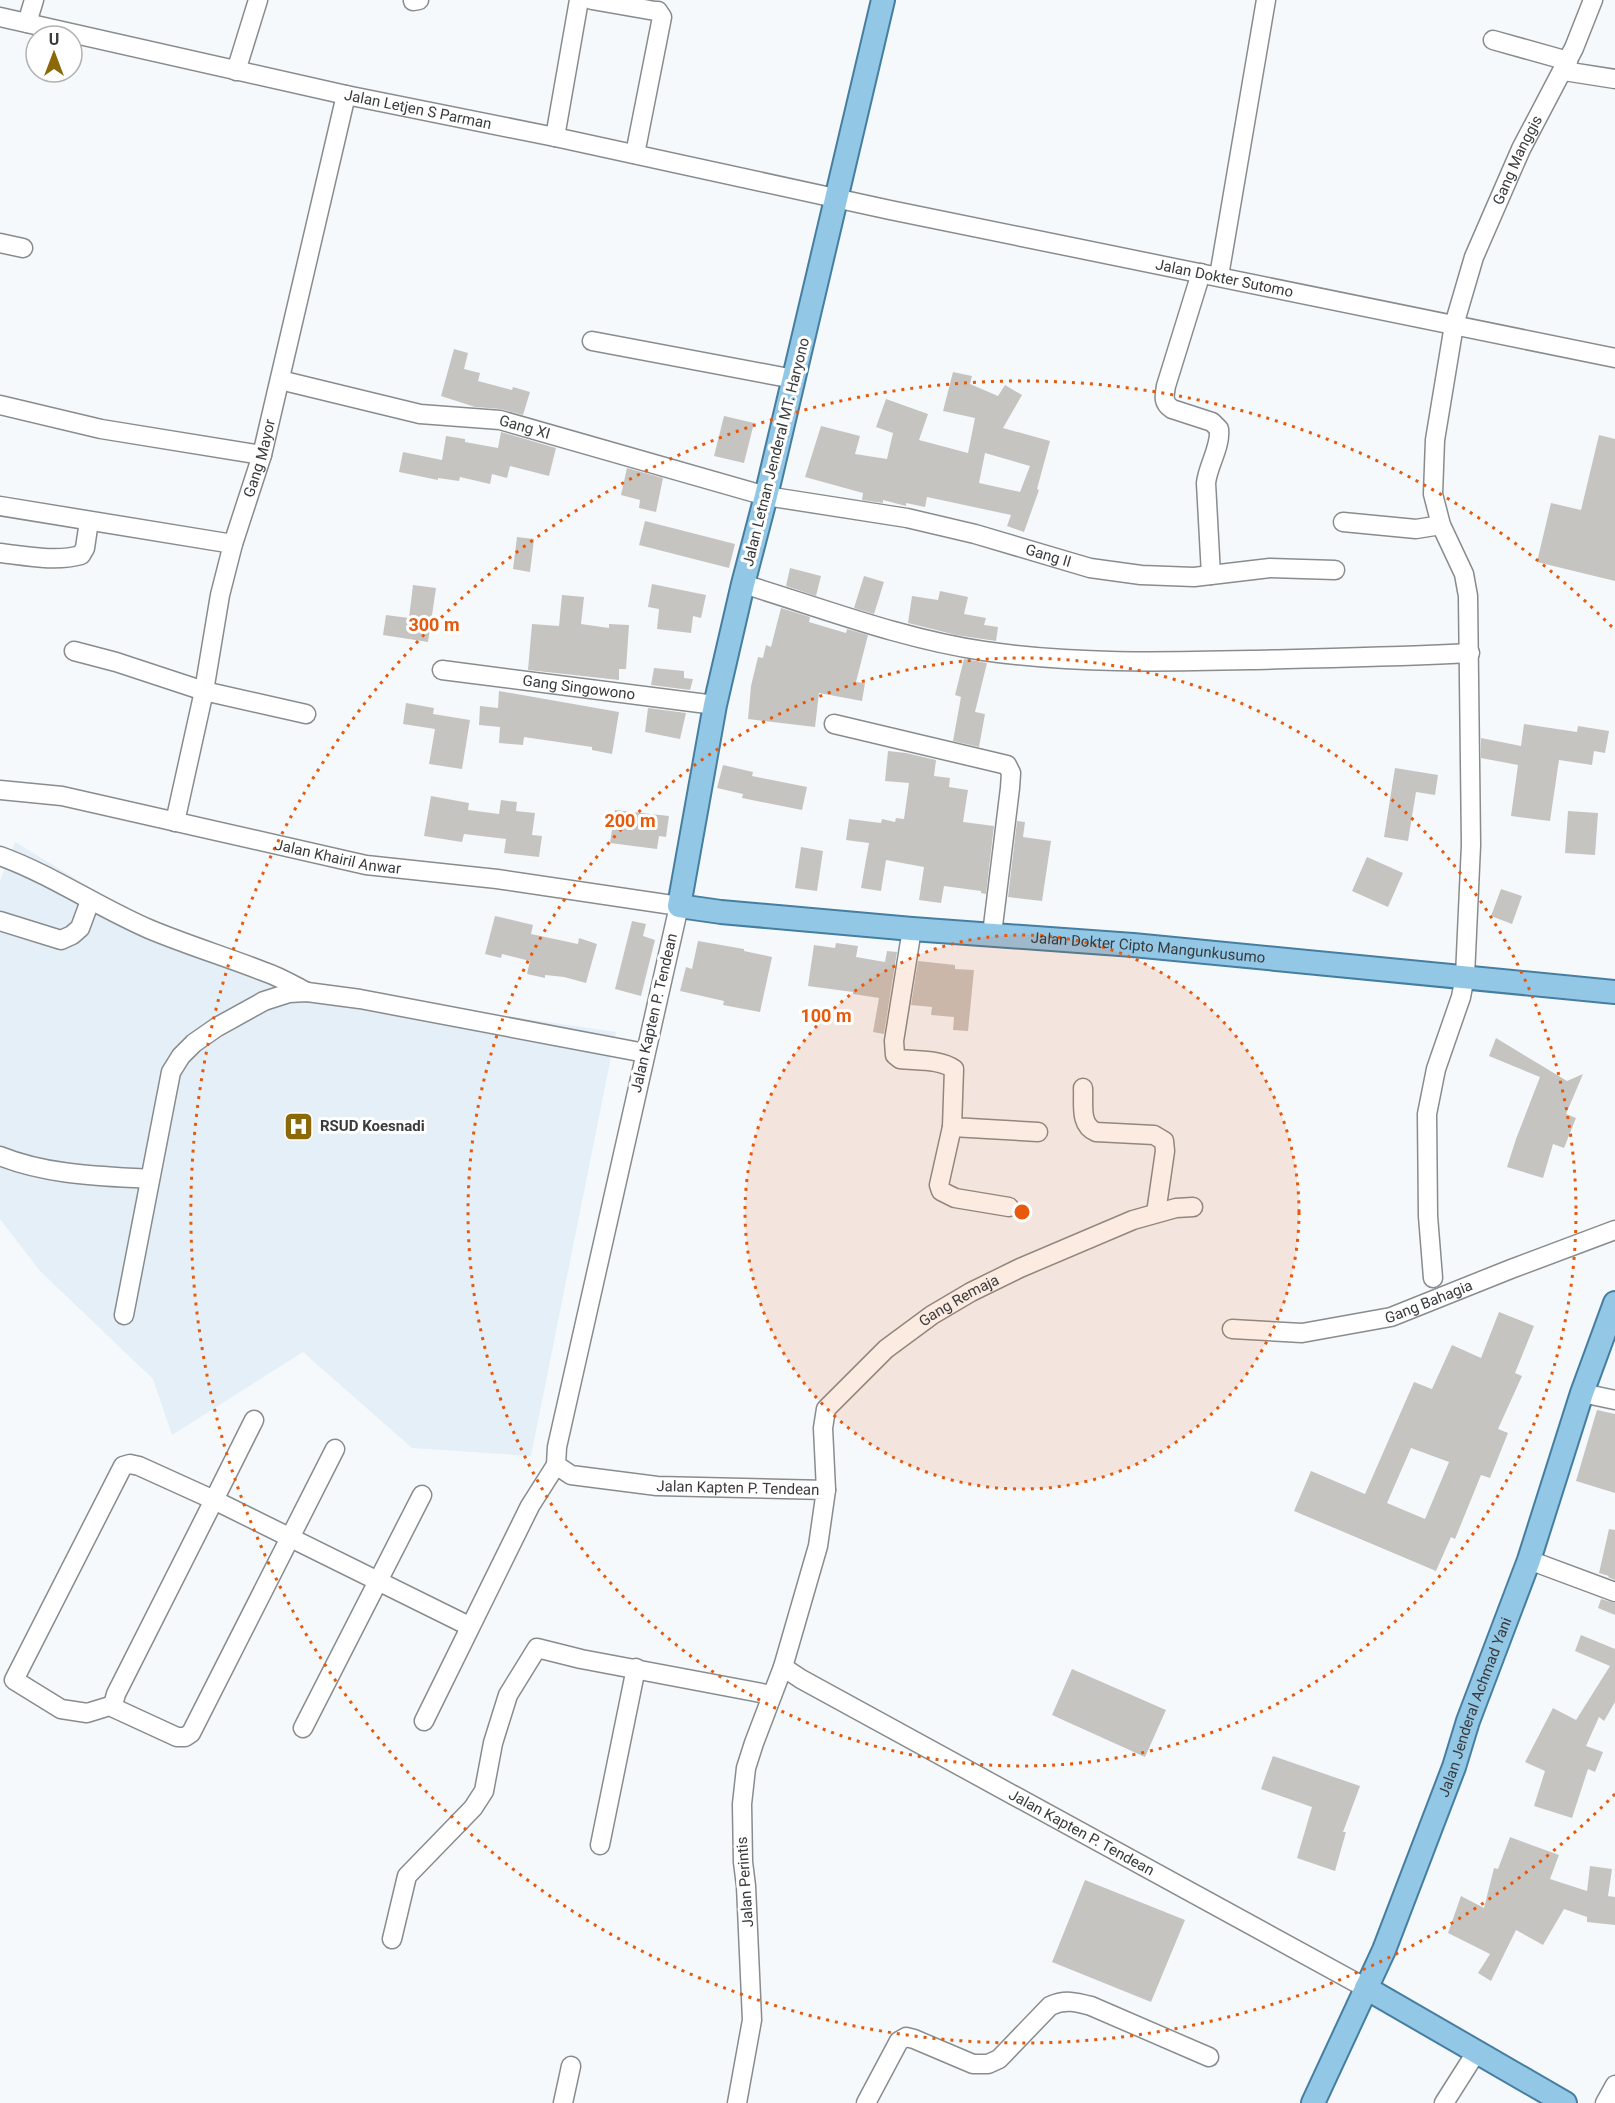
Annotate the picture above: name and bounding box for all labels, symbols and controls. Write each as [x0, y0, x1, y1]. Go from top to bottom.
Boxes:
north arrow [24, 24, 84, 84]
text: U [49, 30, 59, 49]
street label: Jalan Letjen S Parman [343, 86, 493, 133]
street label: Gang Manggis [1489, 112, 1546, 208]
street label: Jalan Dokter Sutomo [1154, 255, 1295, 301]
street label: Jalan Letnan Jenderal MT. Haryono [739, 336, 813, 568]
street label: Gang XI [497, 411, 552, 443]
street label: Gang Mayor [240, 417, 279, 500]
street label: Gang II [1023, 540, 1073, 571]
text: 300 m [408, 614, 460, 635]
street label: Gang Singowono [521, 671, 636, 704]
text: 200 m [604, 810, 656, 831]
street label: Jalan Khairil Anwar [273, 836, 402, 878]
street label: Jalan Dokter Cipto Mangunkusumo [1030, 929, 1266, 967]
street label: Jalan Kapten P. Tendean [627, 932, 681, 1094]
text: 100 m [800, 1005, 852, 1026]
hospital icon: RSUD Koesnadi [283, 1110, 315, 1142]
place label: RSUD Koesnadi [320, 1117, 425, 1135]
centre of rings [1012, 1202, 1032, 1222]
street label: Gang Remaja [915, 1271, 1002, 1331]
street label: Gang Bahagia [1383, 1276, 1475, 1327]
street label: Jalan Kapten P. Tendean [656, 1477, 820, 1499]
street label: Jalan Jenderal Achmad Yani [1434, 1615, 1515, 1800]
street label: Jalan Kapten P. Tendean [1006, 1785, 1157, 1879]
street label: Jalan Perintis [733, 1836, 757, 1928]

